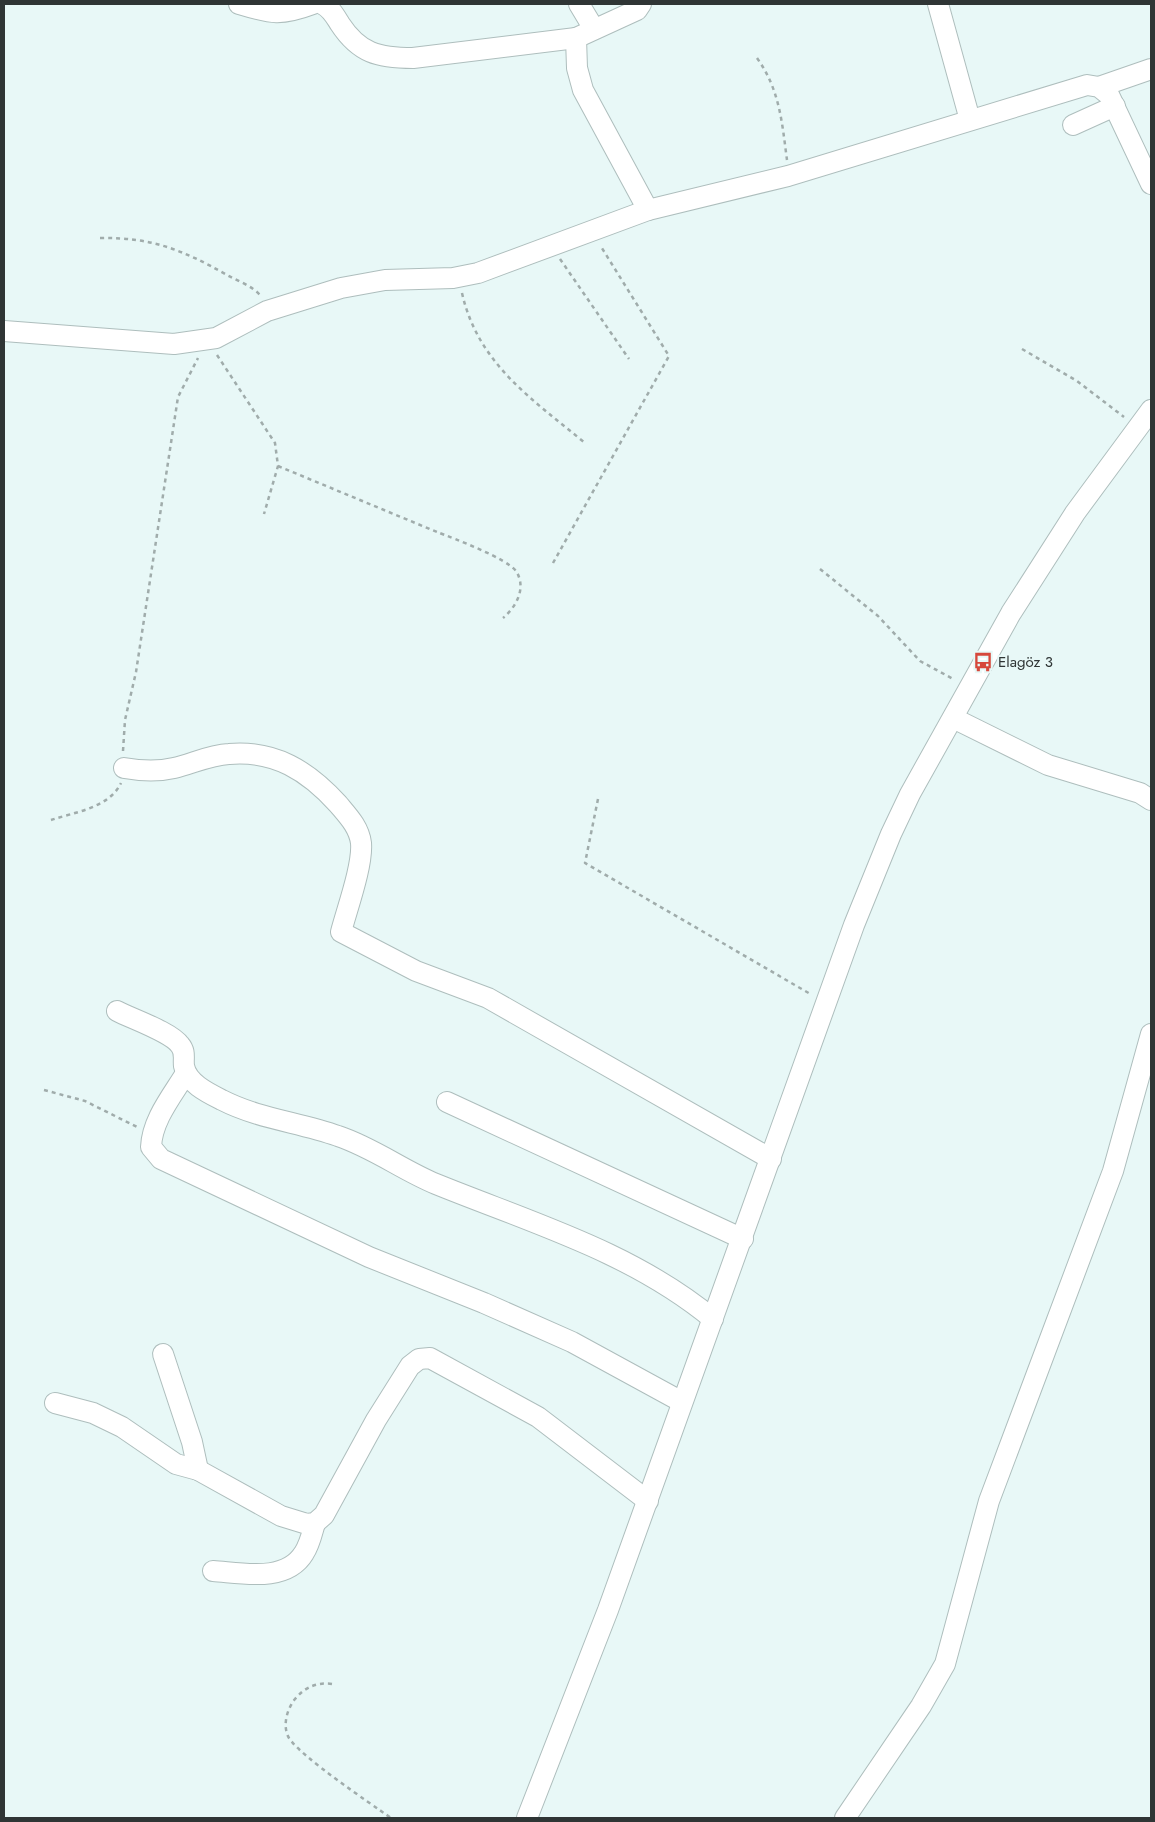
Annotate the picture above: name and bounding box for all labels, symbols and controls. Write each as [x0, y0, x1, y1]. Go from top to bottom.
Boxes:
bus stop icon: Elagöz 3 [972, 651, 994, 673]
place label: Elagöz 3 [998, 651, 1053, 673]

